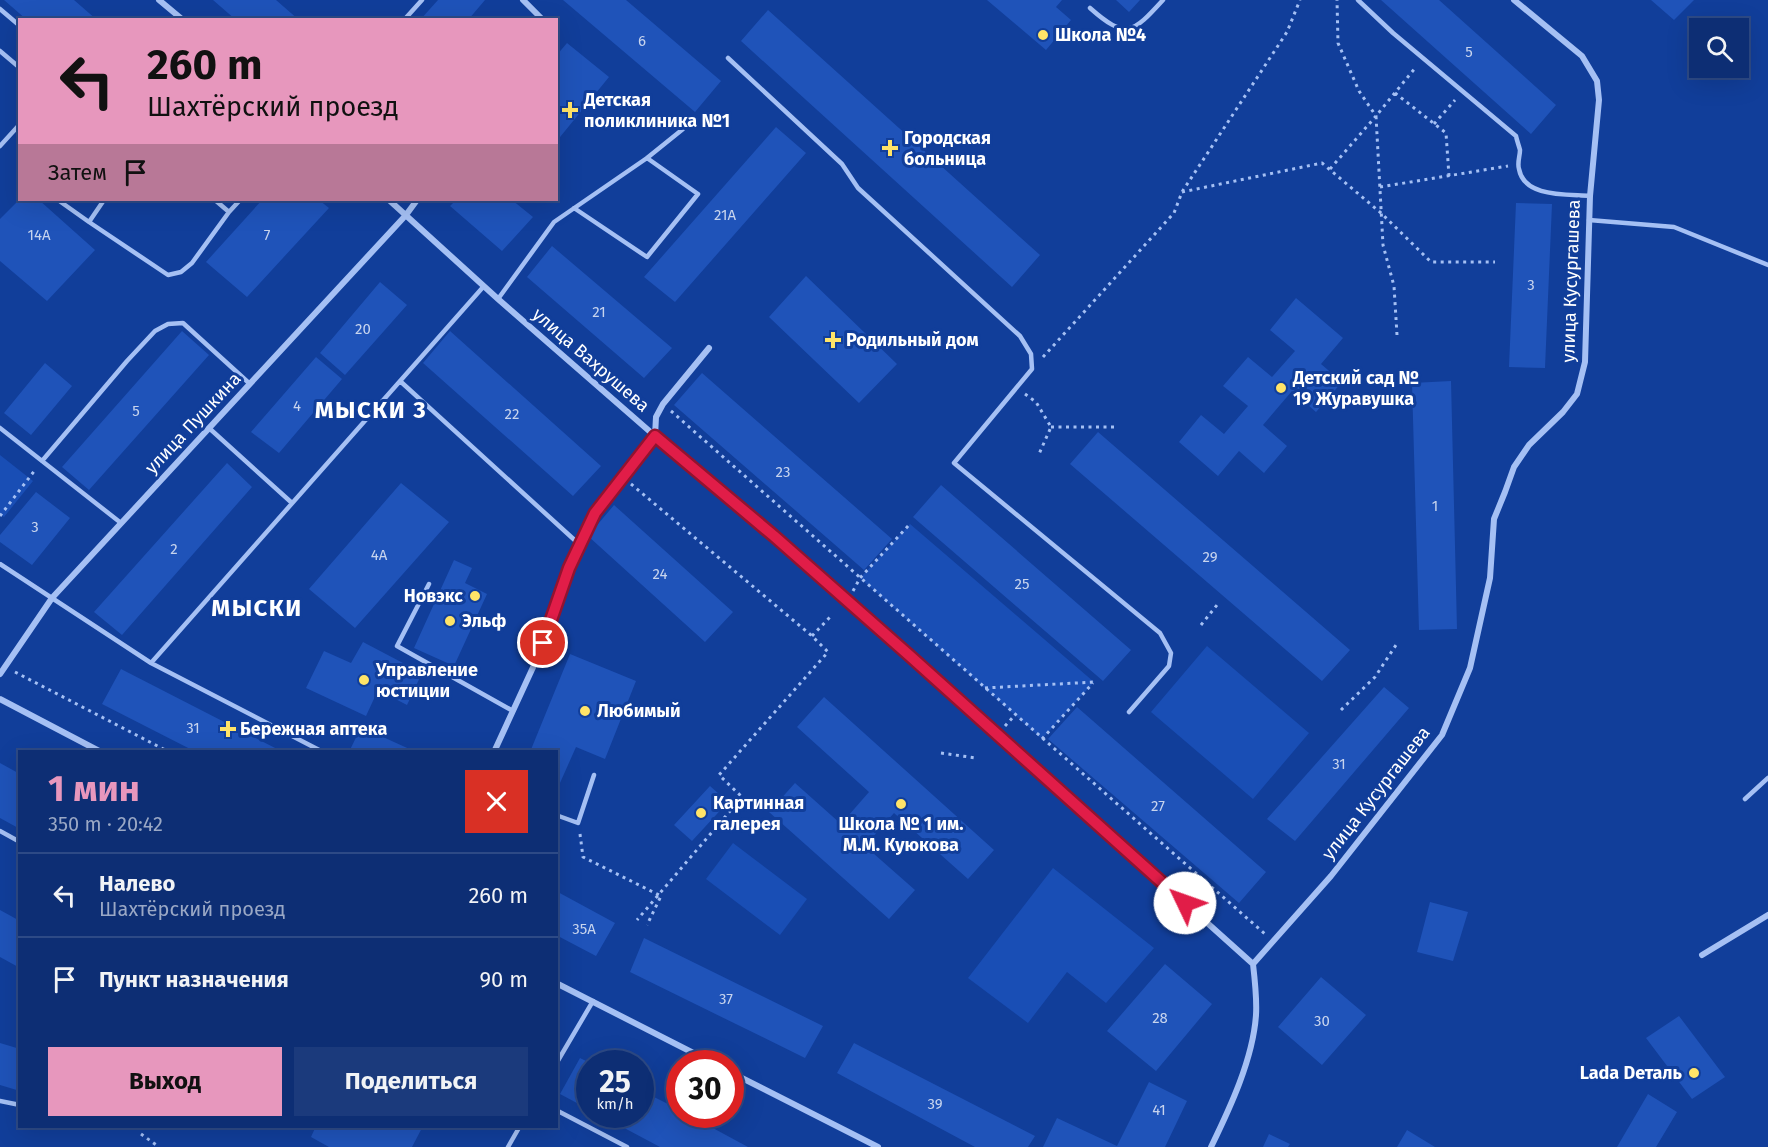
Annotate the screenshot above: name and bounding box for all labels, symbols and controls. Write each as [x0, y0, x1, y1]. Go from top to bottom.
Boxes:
map controls [1689, 18, 1749, 78]
button: search [1689, 18, 1749, 78]
place label: Школа №4 [1055, 24, 1146, 46]
marker: Школа №4 [1036, 28, 1050, 42]
house number: 6 [638, 32, 646, 50]
text: 260 m [147, 40, 262, 90]
icon: left [48, 42, 126, 120]
house number: 5 [1465, 43, 1473, 61]
place label: Детская поликлиника №1 [583, 89, 730, 132]
text: Шахтёрский проезд [147, 91, 399, 123]
marker: Детская поликлиника №1 [561, 101, 579, 119]
place label: Городская больница [904, 127, 991, 170]
marker: Городская больница [881, 139, 899, 157]
icon: arrive [119, 156, 152, 189]
text: Затем [48, 159, 107, 186]
street label: улица Кусургашева [1557, 199, 1585, 363]
house number: 21А [714, 206, 736, 224]
house number: 14А [27, 226, 51, 244]
house number: 7 [264, 226, 271, 244]
house number: 3 [1527, 276, 1535, 294]
street label: улица Вахрушева [528, 303, 654, 417]
house number: 21 [592, 303, 606, 321]
house number: 20 [355, 320, 371, 338]
place label: Родильный дом [846, 329, 979, 351]
marker: Родильный дом [824, 331, 842, 349]
place label: Детский сад № 19 Журавушка [1292, 367, 1419, 410]
street label: улица Пушкина [140, 368, 246, 478]
marker: Детский сад № 19 Журавушка [1274, 381, 1288, 395]
district label: МЫСКИ 3 [315, 396, 427, 424]
house number: 4 [293, 397, 301, 415]
house number: 5 [132, 402, 140, 420]
house number: 22 [505, 405, 519, 423]
house number: 23 [776, 463, 790, 481]
house number: 1 [1432, 497, 1438, 515]
house number: 3 [31, 518, 39, 536]
house number: 2 [170, 540, 178, 558]
house number: 4А [371, 546, 388, 564]
house number: 29 [1202, 548, 1218, 566]
house number: 24 [652, 565, 668, 583]
house number: 25 [1015, 575, 1029, 593]
place label: Новэкс [404, 585, 463, 607]
marker: Новэкс [468, 589, 482, 603]
district label: МЫСКИ [211, 594, 303, 622]
place label: Эльф [462, 610, 506, 632]
marker: Эльф [443, 614, 457, 628]
pin [517, 617, 568, 668]
icon: arrive [526, 626, 559, 659]
place label: Управление юстиции [375, 659, 478, 702]
marker: Управление юстиции [357, 673, 371, 687]
place label: Любимый [597, 700, 681, 722]
marker: Любимый [578, 704, 592, 718]
place label: Бережная аптека [240, 718, 387, 740]
house number: 31 [186, 719, 200, 737]
marker: Бережная аптека [221, 722, 235, 736]
street label: улица Кусургашева [1317, 722, 1435, 864]
house number: 31 [1332, 755, 1346, 773]
text: 1 мин [48, 767, 140, 811]
button: close [465, 770, 528, 833]
place label: Картинная галерея [713, 792, 804, 835]
marker: Школа № 1 им. М.М. Куюкова [894, 797, 908, 811]
house number: 27 [1151, 797, 1165, 815]
marker: Картинная галерея [694, 806, 708, 820]
text: 350 m · 20:42 [48, 812, 163, 836]
place label: Школа № 1 им. М.М. Куюкова [838, 813, 964, 856]
text: Налево [99, 870, 175, 897]
position arrow [1153, 871, 1217, 935]
icon: left [48, 879, 81, 912]
text: 260 m [468, 882, 528, 909]
text: Шахтёрский проезд [99, 897, 285, 921]
house number: 35А [572, 920, 596, 938]
icon: arrive [48, 963, 81, 996]
text: Пункт назначения [99, 966, 289, 993]
text: 90 m [479, 966, 528, 993]
house number: 37 [719, 990, 733, 1008]
house number: 28 [1152, 1009, 1168, 1027]
house number: 30 [1314, 1012, 1330, 1030]
button: Выход [48, 1047, 282, 1116]
button: Поделиться [294, 1047, 528, 1116]
speed limit sign: 30 [666, 1050, 744, 1128]
place label: Lada Dеталь [1580, 1062, 1683, 1084]
text: 25 [599, 1064, 631, 1100]
marker: Lada Dеталь [1687, 1066, 1701, 1080]
text: km/h [596, 1095, 634, 1113]
house number: 39 [927, 1095, 943, 1113]
house number: 41 [1152, 1101, 1166, 1119]

